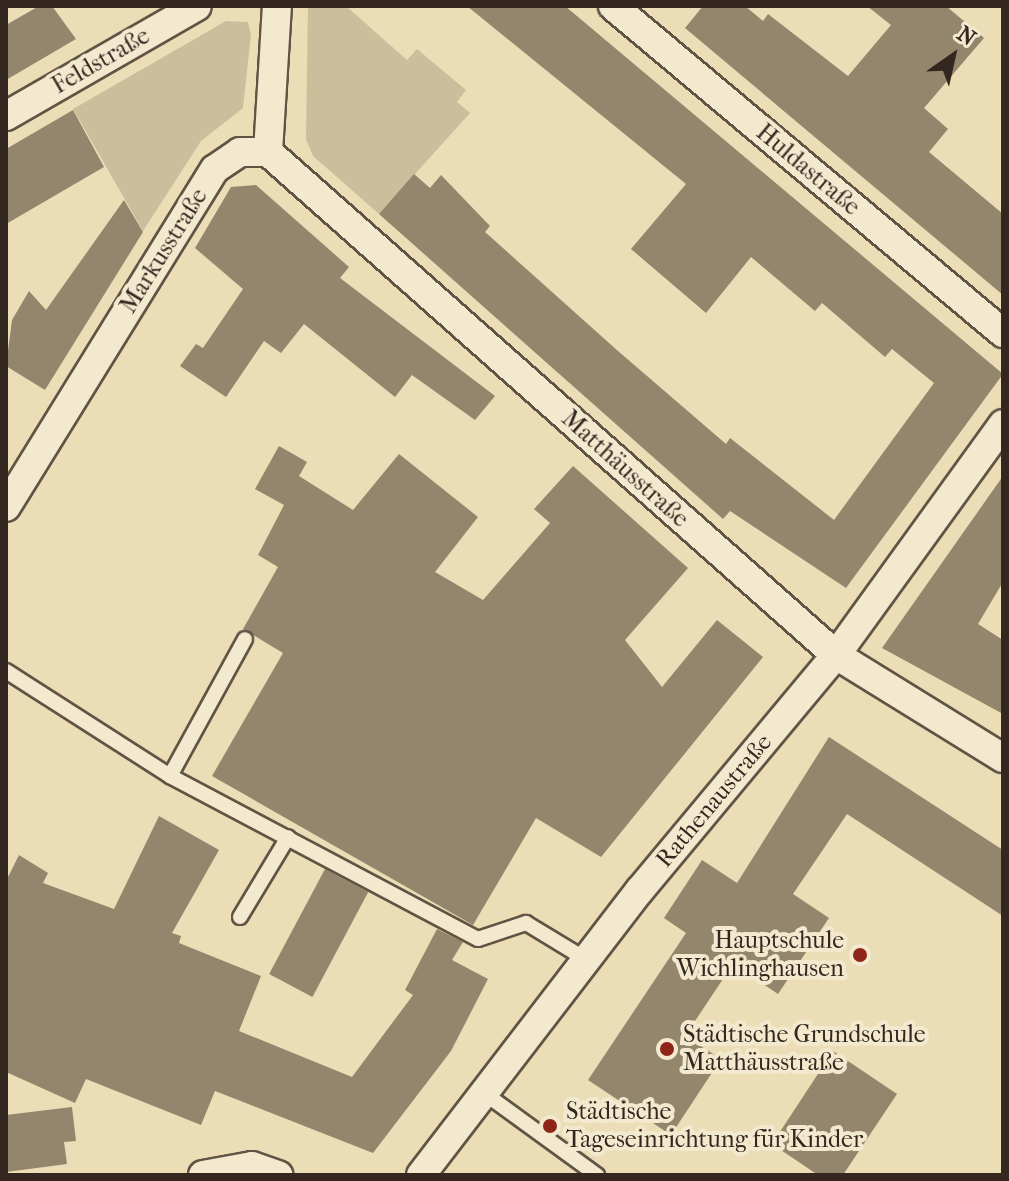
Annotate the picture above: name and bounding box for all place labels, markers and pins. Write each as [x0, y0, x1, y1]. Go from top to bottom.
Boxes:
place label: Hauptschule Wichlinghausen [676, 927, 844, 983]
marker: Hauptschule Wichlinghausen [851, 946, 869, 964]
place label: Städtische Grundschule Matthäusstraße [683, 1021, 926, 1077]
marker: Städtische Grundschule Matthäusstraße [658, 1040, 676, 1058]
place label: Städtische Tageseinrichtung für Kinder [566, 1098, 863, 1154]
marker: Städtische Tageseinrichtung für Kinder [541, 1117, 559, 1135]

